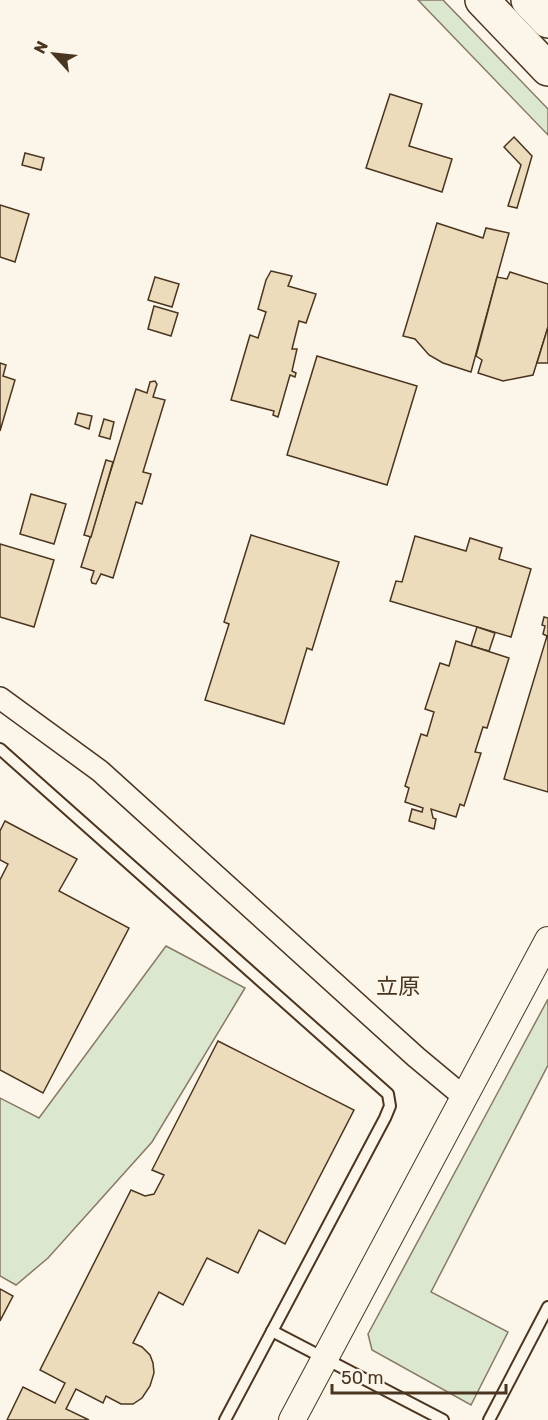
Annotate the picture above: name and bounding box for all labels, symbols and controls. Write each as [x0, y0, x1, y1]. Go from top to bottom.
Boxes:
north arrow [24, 24, 84, 84]
text: N [30, 38, 52, 57]
district label: 立原 [376, 973, 420, 1000]
scale bar [332, 1357, 506, 1395]
text: 50 m [341, 1367, 384, 1389]

